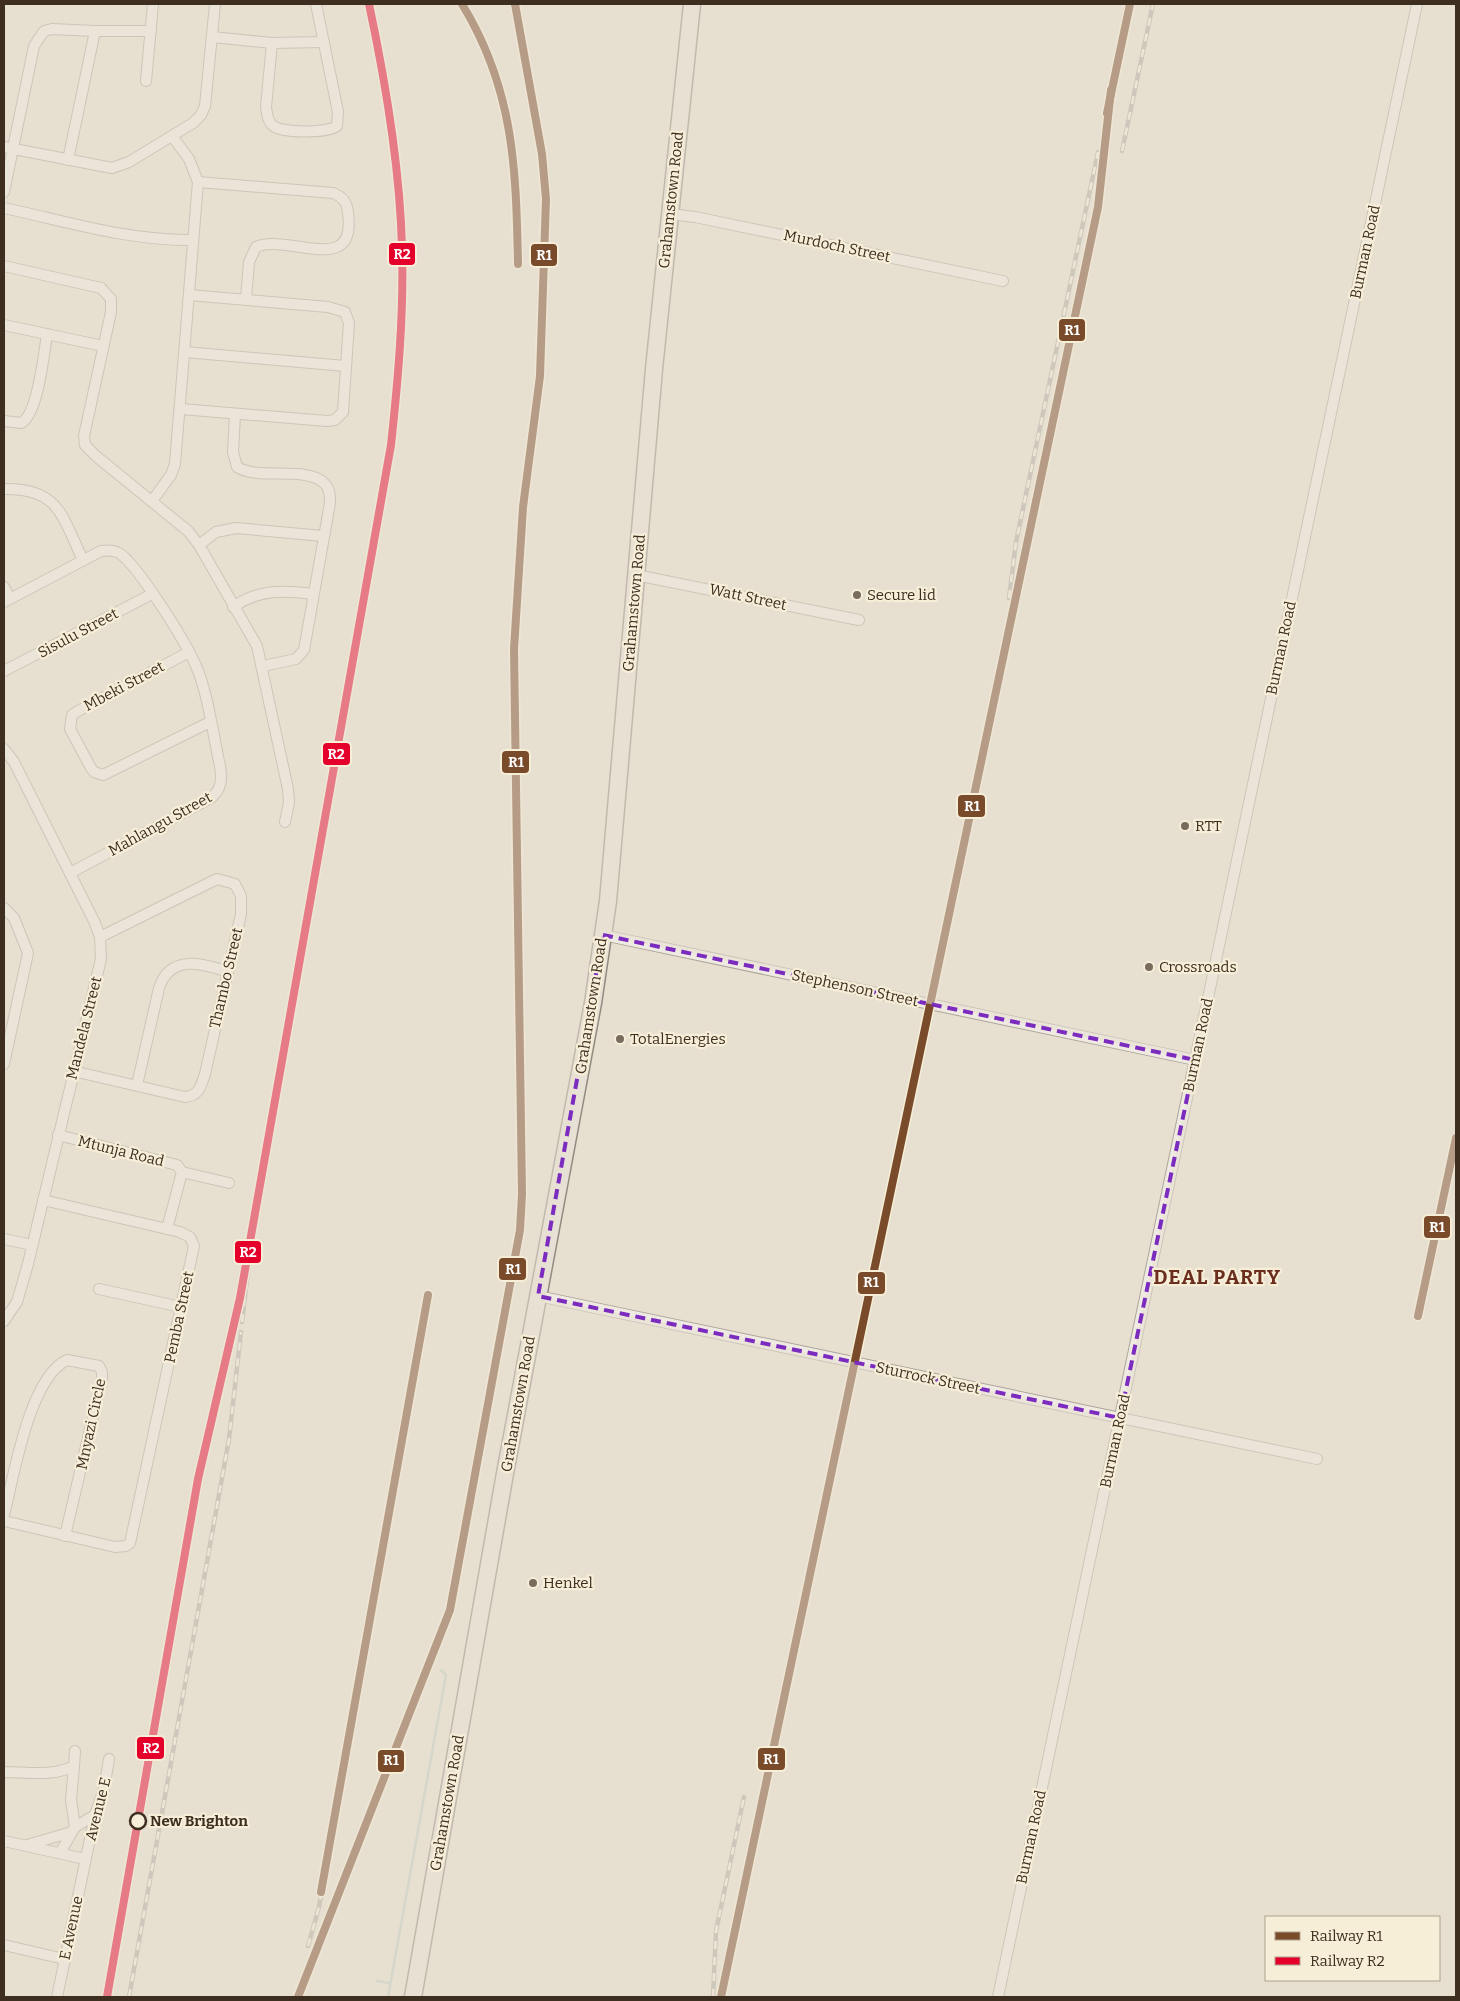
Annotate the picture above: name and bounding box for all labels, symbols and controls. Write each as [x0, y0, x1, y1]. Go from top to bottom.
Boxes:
street label: Grahamstown Road [655, 130, 687, 269]
street label: Burman Road [1346, 203, 1384, 301]
street label: Murdoch Street [782, 226, 893, 266]
line badge: R2 [388, 242, 416, 266]
line badge: R1 [530, 243, 558, 267]
text: R2 [393, 246, 411, 263]
text: R1 [536, 247, 552, 264]
line badge: R1 [1058, 318, 1086, 342]
text: R1 [1064, 322, 1080, 339]
street label: Grahamstown Road [619, 534, 649, 672]
street label: Watt Street [708, 580, 789, 614]
place label: Secure lid [867, 586, 936, 604]
marker: Secure lid [851, 589, 863, 601]
street label: Burman Road [1262, 599, 1300, 697]
street label: Sisulu Street [35, 604, 122, 662]
street label: Mbeki Street [81, 657, 168, 715]
line badge: R2 [322, 742, 351, 766]
text: R2 [327, 746, 345, 763]
line badge: R1 [501, 750, 530, 774]
text: R1 [508, 754, 524, 771]
street label: Mahlangu Street [105, 788, 215, 860]
line badge: R1 [957, 794, 986, 818]
text: R1 [964, 798, 980, 815]
place label: RTT [1195, 817, 1222, 835]
marker: RTT [1179, 820, 1191, 832]
street label: Thambo Street [206, 925, 246, 1030]
street label: Grahamstown Road [571, 936, 611, 1075]
place label: Crossroads [1159, 958, 1237, 976]
marker: Crossroads [1143, 961, 1155, 973]
street label: Stephenson Street [790, 966, 920, 1010]
street label: Mandela Street [62, 974, 106, 1081]
street label: Burman Road [1179, 996, 1217, 1094]
place label: TotalEnergies [630, 1030, 726, 1048]
marker: TotalEnergies [614, 1033, 626, 1045]
street label: Mtunja Road [76, 1132, 166, 1170]
line badge: R1 [1423, 1215, 1451, 1239]
text: R1 [1429, 1219, 1445, 1236]
line badge: R2 [234, 1240, 262, 1264]
text: R2 [239, 1244, 257, 1261]
line badge: R1 [498, 1257, 527, 1281]
text: R1 [505, 1261, 521, 1278]
district label: DEAL PARTY [1153, 1265, 1281, 1289]
street label: Pemba Street [160, 1269, 198, 1365]
line badge: R1 [857, 1271, 886, 1295]
text: R1 [863, 1274, 879, 1291]
street label: Grahamstown Road [497, 1335, 539, 1473]
street label: Sturrock Street [874, 1358, 982, 1398]
street label: Mnyazi Circle [73, 1377, 109, 1471]
street label: Burman Road [1096, 1392, 1134, 1490]
place label: Henkel [543, 1574, 593, 1592]
marker: Henkel [527, 1577, 539, 1589]
street label: Grahamstown Road [426, 1734, 468, 1872]
line badge: R2 [136, 1736, 165, 1760]
text: R2 [142, 1740, 160, 1757]
line badge: R1 [757, 1747, 786, 1771]
line badge: R1 [377, 1749, 405, 1773]
text: R1 [763, 1751, 779, 1768]
text: R1 [383, 1752, 399, 1769]
street label: Avenue E [81, 1775, 115, 1843]
street label: Burman Road [1012, 1788, 1050, 1886]
marker: New Brighton [129, 1812, 147, 1830]
place label: New Brighton [150, 1812, 248, 1830]
street label: E Avenue [55, 1894, 87, 1962]
legend [1265, 1916, 1440, 1981]
text: Railway R1 [1310, 1927, 1383, 1945]
text: Railway R2 [1310, 1952, 1385, 1970]

